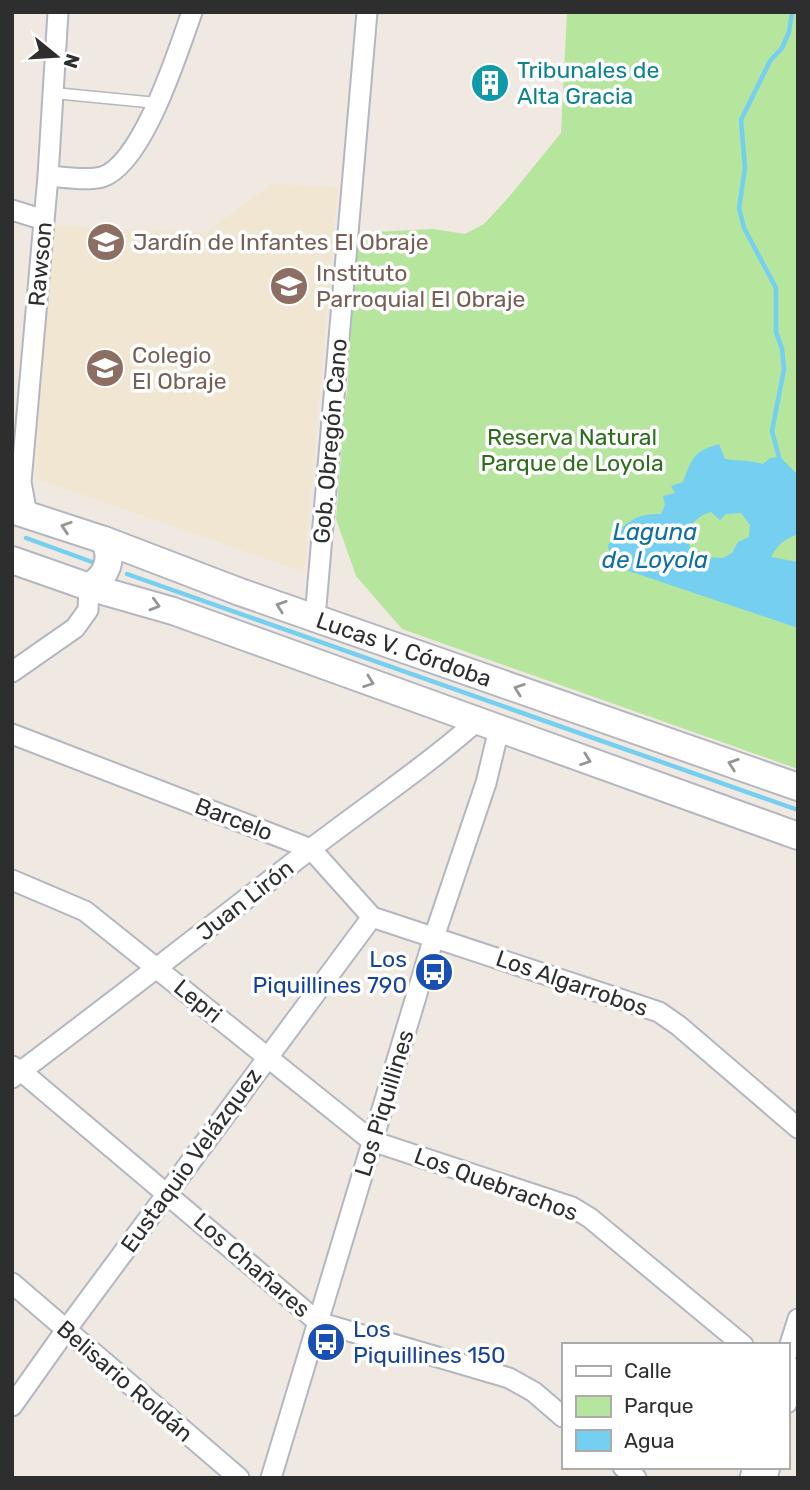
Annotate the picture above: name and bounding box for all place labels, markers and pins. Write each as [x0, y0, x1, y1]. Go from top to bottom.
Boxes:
place label: Tribunales de Alta Gracia [517, 56, 659, 110]
building icon: Tribunales de Alta Gracia [469, 62, 511, 104]
school or university icon: Jardín de Infantes El Obraje [85, 221, 127, 263]
place label: Jardín de Infantes El Obraje [133, 228, 429, 256]
place label: Instituto Parroquial El Obraje [316, 259, 525, 313]
school or university icon: Instituto Parroquial El Obraje [268, 265, 310, 307]
place label: Colegio El Obraje [132, 341, 227, 395]
school or university icon: Colegio El Obraje [84, 347, 126, 389]
place label: Los Piquillines 790 [253, 945, 407, 999]
bus stop icon: Los Piquillines 790 [413, 951, 455, 993]
place label: Los Piquillines 150 [353, 1315, 506, 1369]
bus stop icon: Los Piquillines 150 [305, 1321, 347, 1363]

